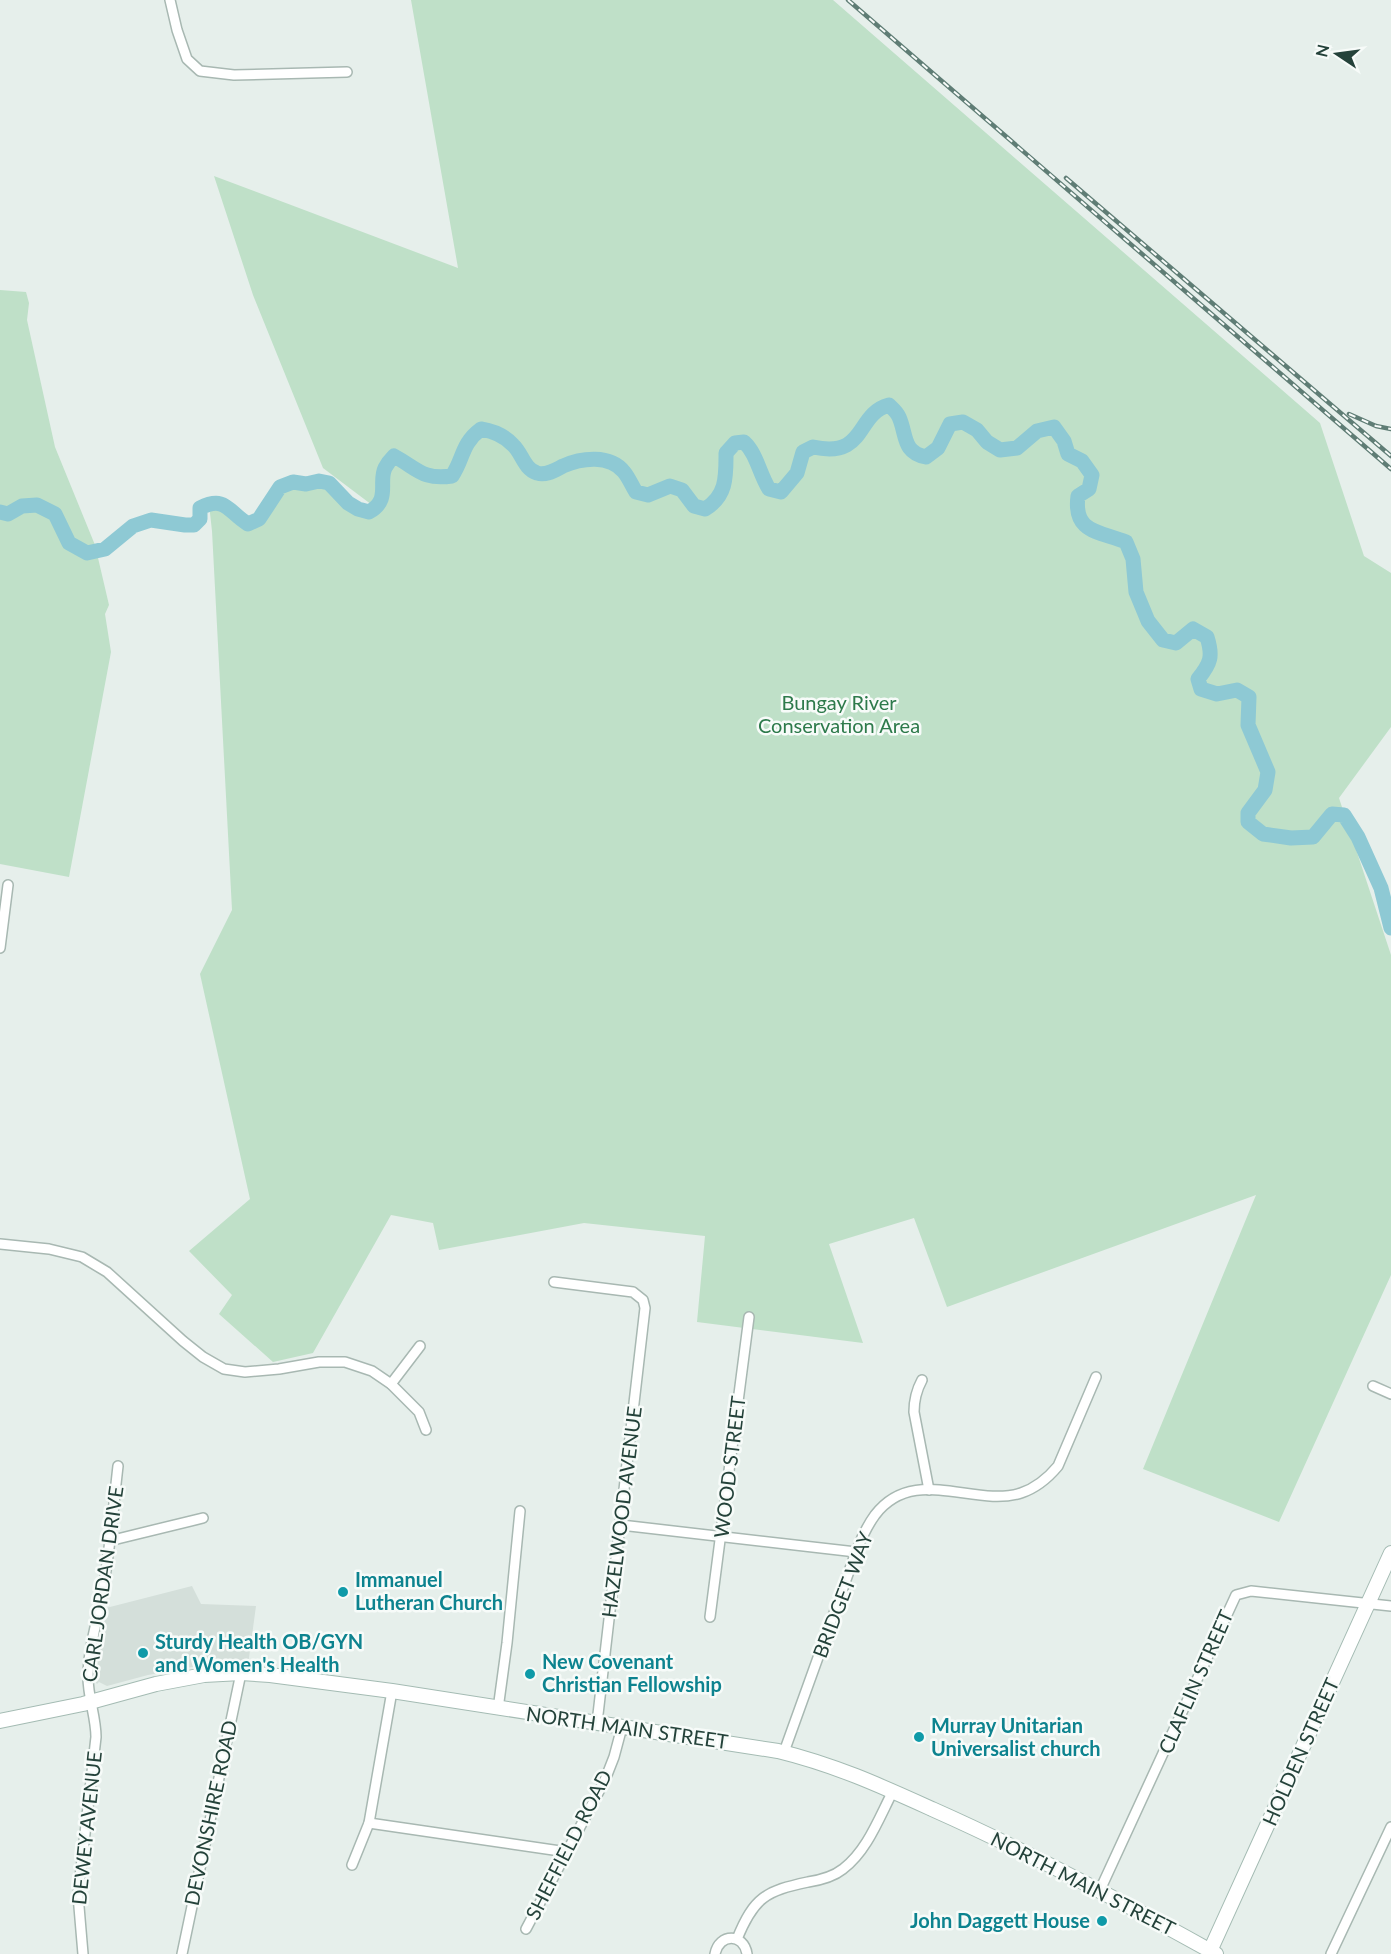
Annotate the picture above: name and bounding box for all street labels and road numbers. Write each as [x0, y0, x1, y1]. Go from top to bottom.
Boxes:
street label: WOOD STREET [708, 1394, 750, 1539]
street label: HAZELWOOD AVENUE [596, 1405, 646, 1619]
street label: CARL JORDAN DRIVE [76, 1484, 128, 1683]
street label: BRIDGET WAY [807, 1528, 877, 1661]
street label: CLAFLIN STREET [1153, 1606, 1238, 1757]
street label: HOLDEN STREET [1257, 1674, 1343, 1829]
street label: NORTH MAIN STREET [525, 1701, 730, 1753]
street label: DEVONSHIRE ROAD [179, 1718, 241, 1908]
street label: DEWEY AVENUE [66, 1750, 106, 1906]
street label: SHEFFIELD ROAD [520, 1766, 616, 1923]
street label: NORTH MAIN STREET [987, 1826, 1180, 1940]

